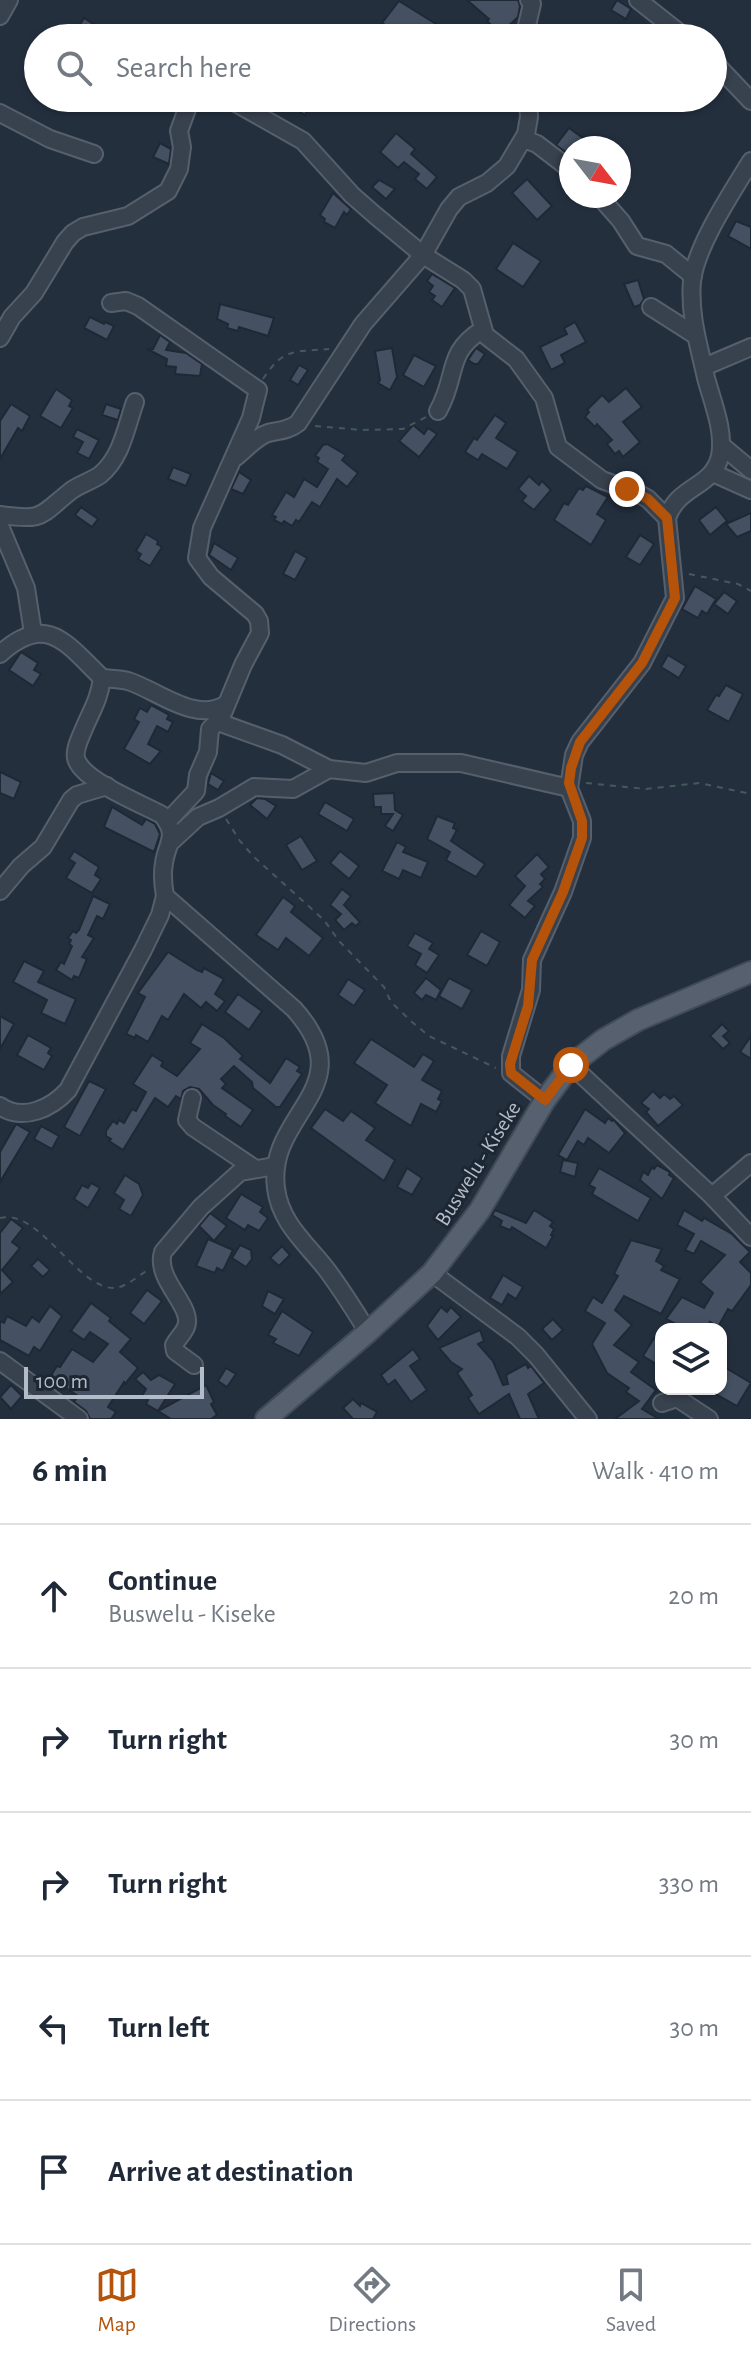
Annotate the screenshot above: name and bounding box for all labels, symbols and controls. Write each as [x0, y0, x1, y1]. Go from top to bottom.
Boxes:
search box [24, 24, 727, 112]
icon: search [52, 46, 96, 90]
text: Search here [116, 53, 252, 83]
north arrow [559, 136, 631, 208]
route end [609, 471, 645, 507]
route start [553, 1047, 589, 1083]
street label: Buswelu - Kiseke [431, 1098, 525, 1230]
map controls [655, 1323, 727, 1395]
button: layers [655, 1323, 727, 1395]
scale bar [24, 1363, 204, 1399]
text: 100 m [36, 1370, 88, 1392]
text: 6 min [32, 1454, 108, 1488]
text: Walk · 410 m [592, 1458, 719, 1484]
text: Continue [108, 1566, 217, 1596]
icon: ahead [32, 1574, 76, 1618]
text: 20 m [668, 1583, 719, 1609]
text: Buswelu - Kiseke [108, 1601, 276, 1627]
icon: right [32, 1718, 76, 1762]
text: Turn right [108, 1725, 227, 1755]
text: 30 m [669, 1727, 719, 1753]
icon: right [32, 1862, 76, 1906]
text: Turn right [108, 1869, 227, 1899]
text: 330 m [659, 1871, 719, 1897]
icon: left [32, 2006, 76, 2050]
text: Turn left [108, 2013, 209, 2043]
text: 30 m [669, 2015, 719, 2041]
icon: arrive [32, 2150, 76, 2194]
text: Arrive at destination [108, 2157, 354, 2187]
tab: Map [95, 2263, 139, 2337]
tab: Directions [328, 2263, 416, 2337]
tab: Saved [606, 2263, 656, 2337]

